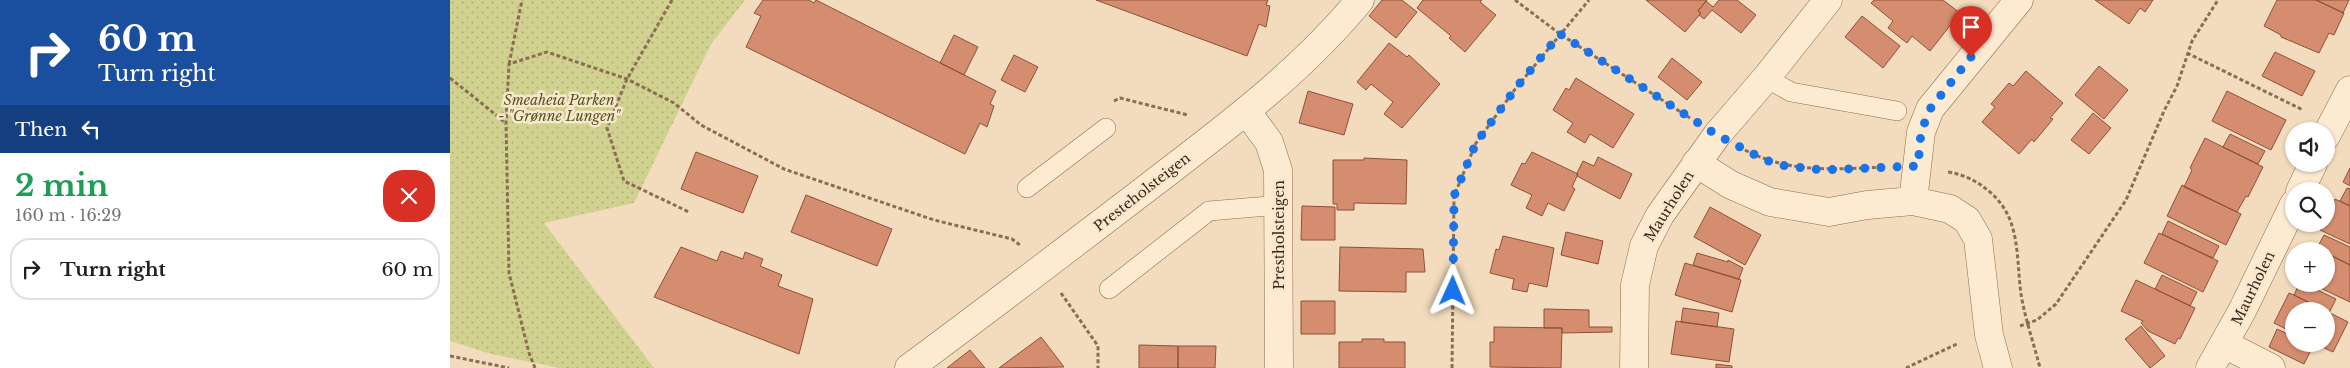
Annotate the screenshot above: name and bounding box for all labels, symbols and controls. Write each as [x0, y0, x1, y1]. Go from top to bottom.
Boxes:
pin [1950, 6, 1992, 57]
icon: arrive [1957, 13, 1985, 41]
text: 60 m [98, 17, 196, 60]
icon: right [15, 20, 80, 85]
text: Turn right [98, 60, 216, 87]
park label: Smeaheia Parken - "Grønne Lungen" [498, 91, 621, 125]
icon: left [77, 115, 105, 143]
text: Then [15, 118, 67, 141]
map controls [2285, 122, 2335, 352]
button: sound [2285, 122, 2335, 172]
street label: Presteholsteigen [1090, 148, 1194, 235]
text: 2 min [15, 167, 108, 204]
street label: Maurholen [1640, 167, 1698, 245]
button: close [383, 170, 435, 222]
street label: Prestholsteigen [1270, 180, 1288, 290]
button: search [2285, 182, 2335, 232]
text: 160 m · 16:29 [15, 205, 121, 225]
button: + [2285, 242, 2335, 292]
street label: Maurholen [2227, 248, 2279, 328]
icon: right [17, 255, 45, 283]
text: Turn right [60, 258, 166, 281]
text: 60 m [381, 258, 433, 281]
position arrow [1426, 264, 1478, 316]
button: − [2285, 302, 2335, 352]

